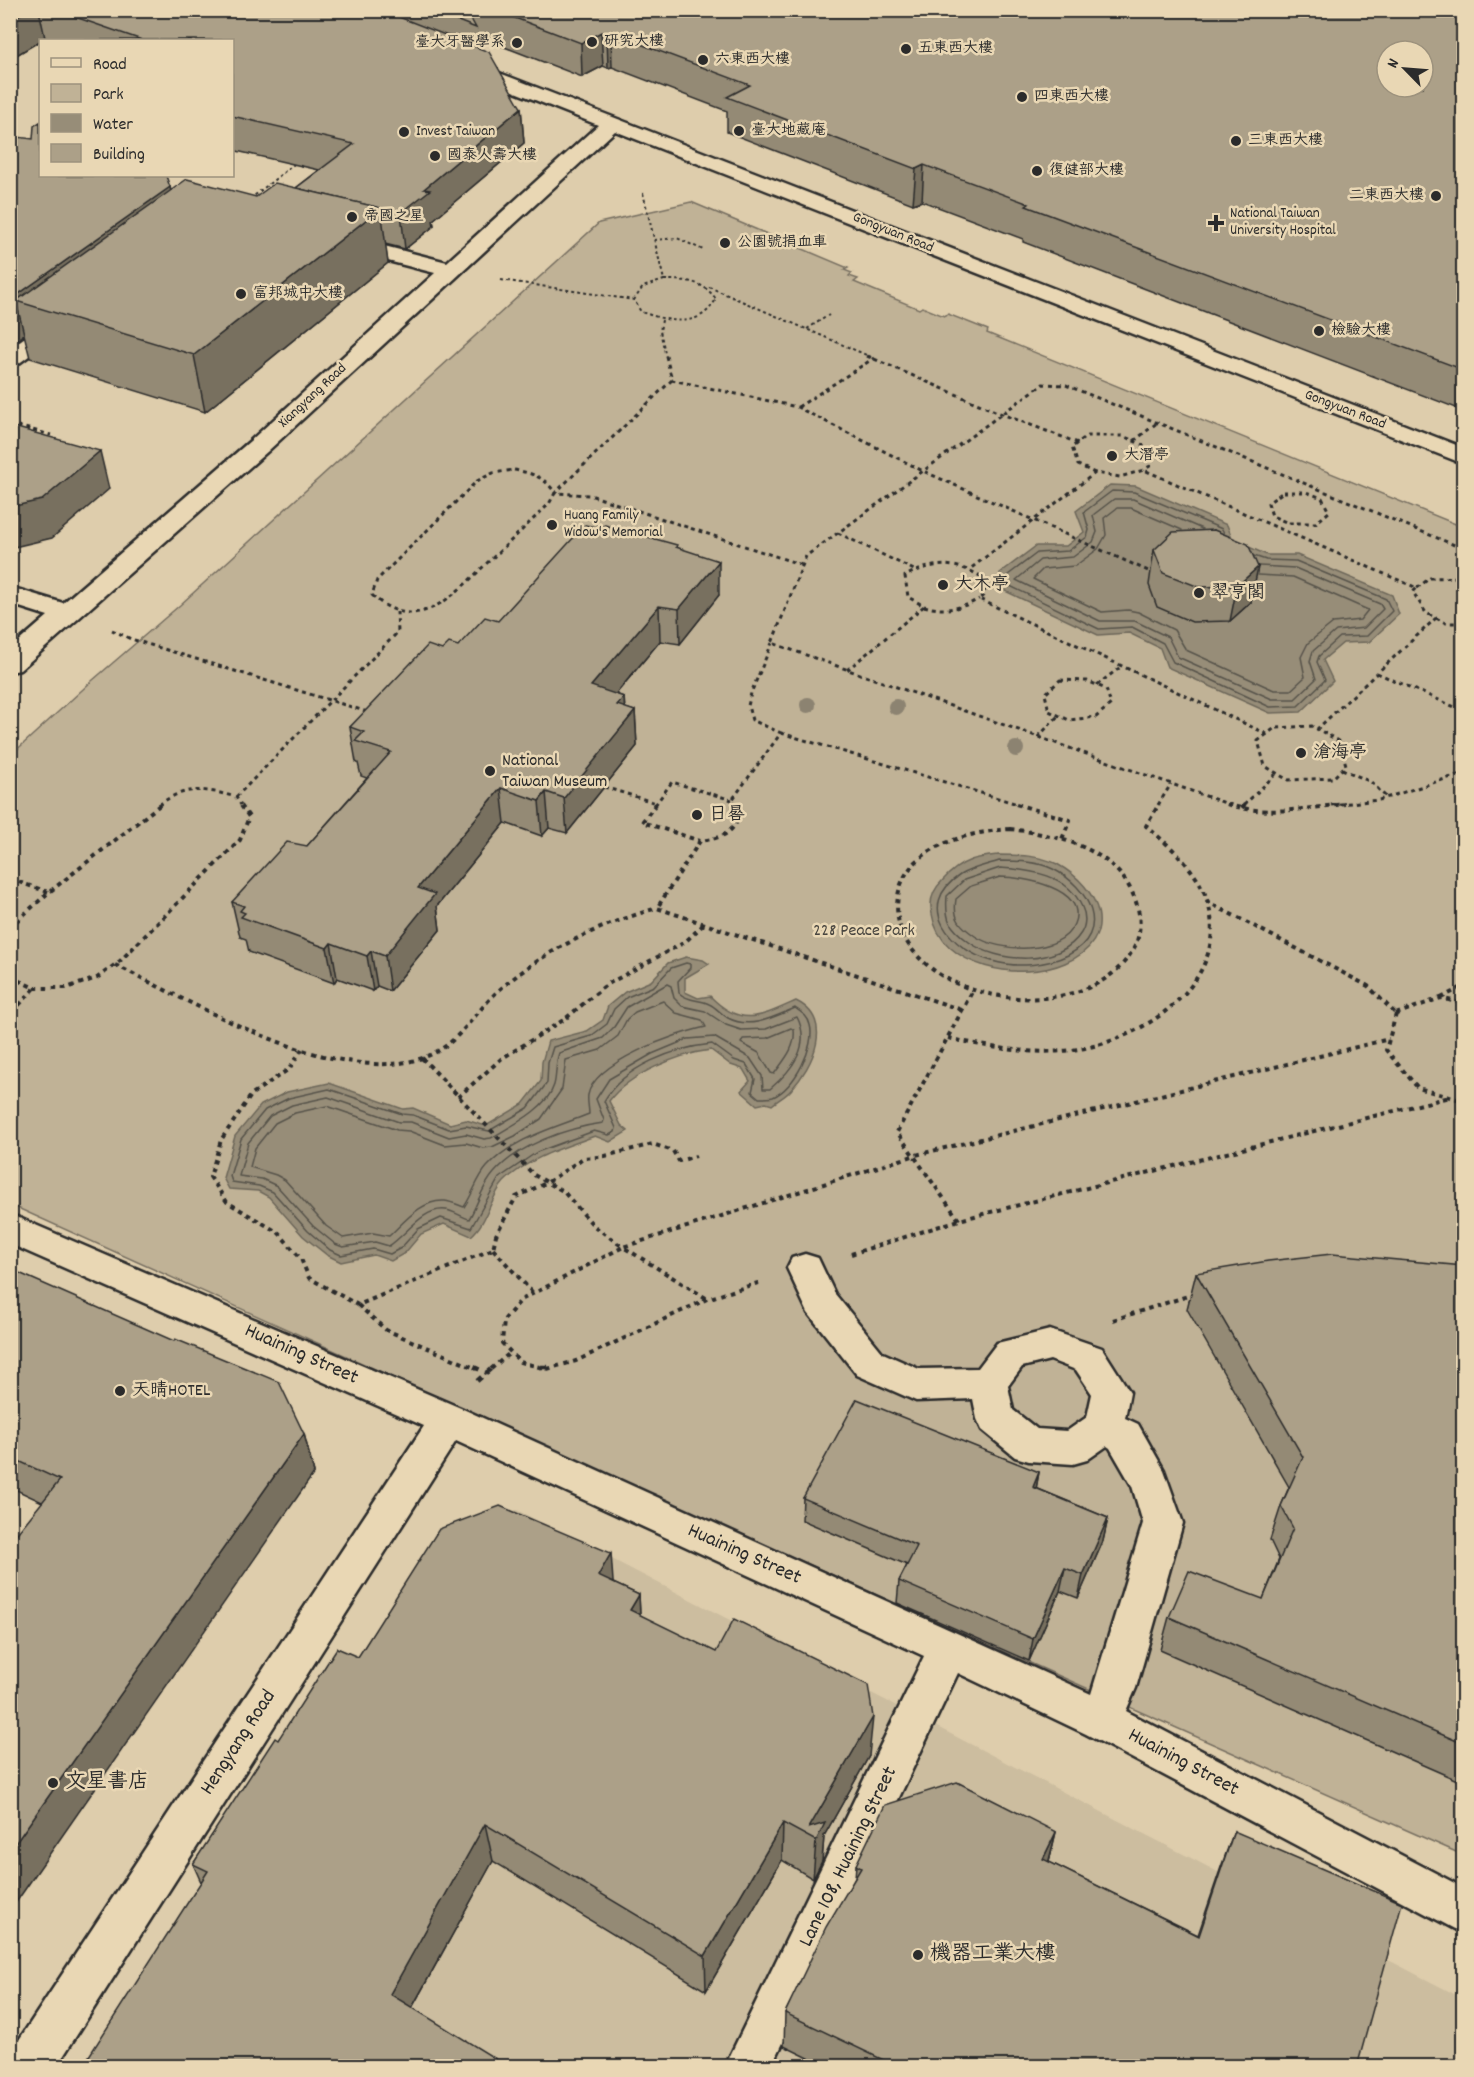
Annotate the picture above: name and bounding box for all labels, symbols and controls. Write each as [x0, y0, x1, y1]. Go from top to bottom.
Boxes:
place label: 研究大樓 [604, 31, 664, 53]
place label: 臺大牙醫學系 [415, 32, 505, 54]
marker: 研究大樓 [585, 35, 599, 49]
marker: 臺大牙醫學系 [510, 36, 524, 50]
place label: 五東西大樓 [918, 38, 993, 60]
legend [39, 39, 234, 177]
north arrow [1375, 39, 1435, 99]
marker: 五東西大樓 [899, 42, 913, 56]
place label: 六東西大樓 [715, 49, 790, 71]
text: Road [93, 53, 127, 78]
marker: 六東西大樓 [696, 53, 710, 67]
text: N [1382, 55, 1406, 72]
text: Park [93, 83, 124, 108]
place label: 四東西大樓 [1034, 86, 1109, 108]
marker: 四東西大樓 [1015, 90, 1029, 104]
text: Water [93, 113, 133, 138]
place label: 臺大地藏庵 [751, 120, 826, 142]
place label: Invest Taiwan [416, 121, 495, 143]
marker: 臺大地藏庵 [732, 124, 746, 138]
marker: Invest Taiwan [397, 125, 411, 139]
place label: 三東西大樓 [1248, 130, 1323, 152]
marker: 三東西大樓 [1229, 134, 1243, 148]
text: Building [93, 143, 145, 168]
place label: 國泰人壽大樓 [447, 145, 537, 167]
marker: 國泰人壽大樓 [428, 149, 442, 163]
place label: 復健部大樓 [1049, 160, 1124, 182]
marker: 復健部大樓 [1030, 164, 1044, 178]
place label: 二東西大樓 [1349, 185, 1424, 207]
marker: 二東西大樓 [1429, 189, 1443, 203]
place label: National Taiwan University Hospital [1230, 203, 1336, 242]
place label: 帝國之星 [364, 206, 424, 228]
street label: Gongyuan Road [849, 207, 937, 259]
marker: 帝國之星 [345, 210, 359, 224]
marker: National Taiwan University Hospital [1207, 214, 1225, 232]
place label: 公園號捐血車 [737, 232, 827, 254]
marker: 公園號捐血車 [718, 236, 732, 250]
place label: 富邦城中大樓 [253, 283, 343, 305]
marker: 富邦城中大樓 [234, 287, 248, 301]
place label: 檢驗大樓 [1331, 320, 1391, 342]
marker: 檢驗大樓 [1312, 324, 1326, 338]
street label: Xiangyang Road [274, 358, 352, 434]
street label: Gongyuan Road [1301, 384, 1389, 436]
place label: 大潛亭 [1124, 445, 1169, 467]
marker: 大潛亭 [1105, 449, 1119, 463]
place label: Huang Family Widow's Memorial [564, 505, 663, 544]
marker: Huang Family Widow's Memorial [545, 518, 559, 532]
place label: 大木亭 [955, 573, 1009, 598]
marker: 大木亭 [936, 578, 950, 592]
place label: 翠亨閣 [1211, 581, 1265, 606]
marker: 翠亨閣 [1192, 586, 1206, 600]
place label: 滄海亭 [1313, 741, 1367, 766]
marker: 滄海亭 [1294, 746, 1308, 760]
place label: National Taiwan Museum [502, 749, 607, 795]
marker: National Taiwan Museum [483, 764, 497, 778]
place label: 日晷 [709, 803, 745, 828]
marker: 日晷 [690, 808, 704, 822]
park label: 228 Peace Park [813, 919, 915, 944]
street label: Huaining Street [239, 1317, 363, 1394]
place label: 天晴HOTEL [132, 1379, 211, 1404]
marker: 天晴HOTEL [113, 1384, 127, 1398]
street label: Huaining Street [682, 1517, 806, 1594]
street label: Hengyang Road [194, 1684, 284, 1802]
street label: Huaining Street [1122, 1721, 1244, 1805]
street label: Lane 108, Huaining Street [792, 1762, 906, 1952]
place label: 文星書店 [65, 1768, 149, 1798]
marker: 文星書店 [46, 1776, 60, 1790]
place label: 機器工業大樓 [930, 1940, 1056, 1970]
marker: 機器工業大樓 [911, 1948, 925, 1962]

